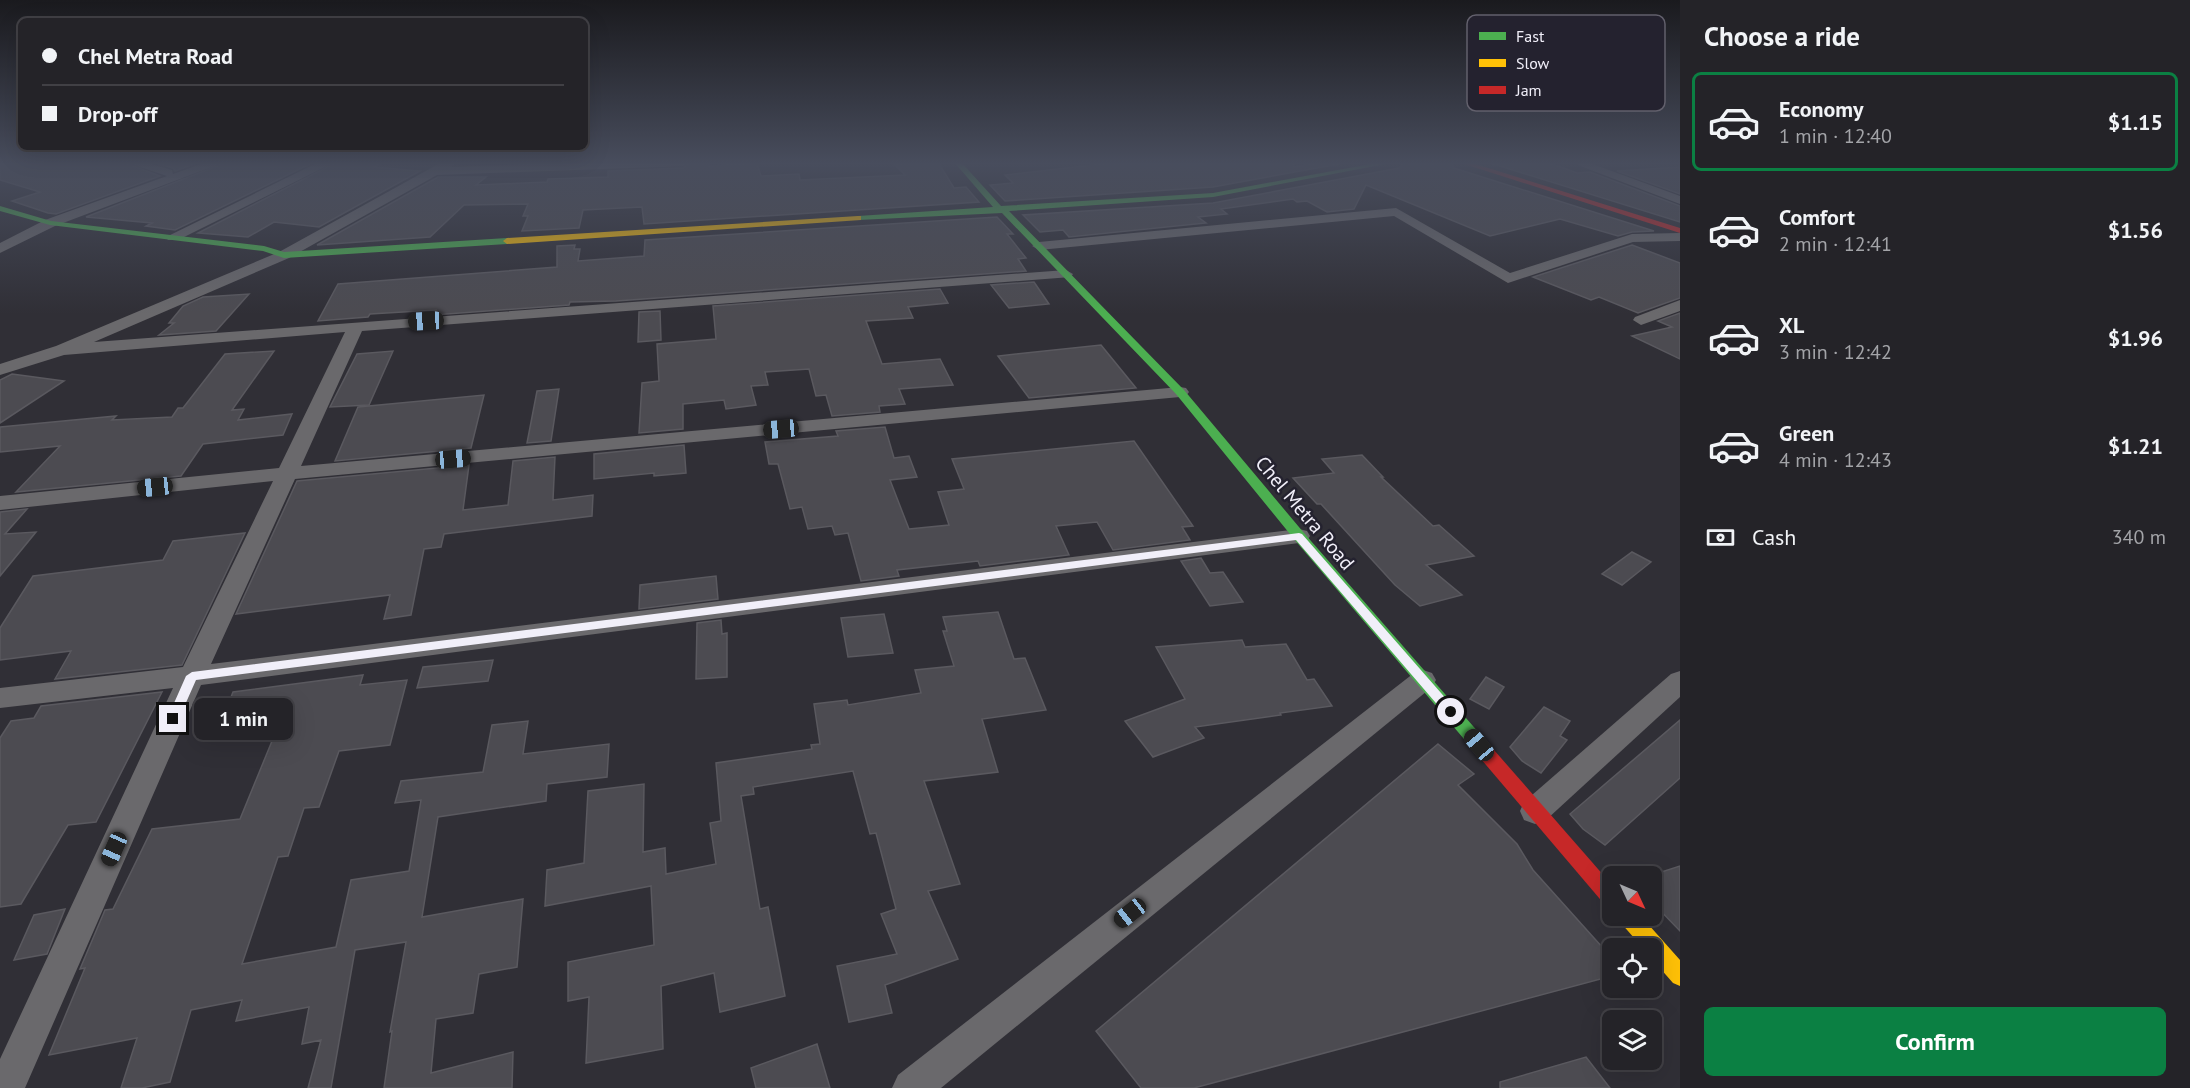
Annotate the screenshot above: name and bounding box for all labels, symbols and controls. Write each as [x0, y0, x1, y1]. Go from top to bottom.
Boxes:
legend [1467, 15, 1665, 111]
text: Choose a ride [1704, 19, 1860, 53]
text: Fast [1516, 26, 1545, 46]
text: Chel Metra Road [78, 42, 233, 70]
text: Slow [1516, 53, 1550, 73]
text: Jam [1515, 80, 1542, 100]
icon: car [1707, 95, 1761, 149]
text: Economy [1779, 95, 1863, 123]
text: Drop-off [78, 100, 157, 128]
text: $1.15 [2108, 108, 2163, 136]
text: 1 min · 12:40 [1779, 123, 1892, 149]
icon: car [1707, 203, 1761, 257]
text: Comfort [1779, 203, 1855, 231]
text: $1.56 [2108, 216, 2163, 244]
text: 2 min · 12:41 [1779, 231, 1892, 257]
car [408, 311, 444, 331]
icon: car [1707, 311, 1761, 365]
text: XL [1779, 311, 1804, 339]
text: $1.96 [2108, 324, 2163, 352]
text: 3 min · 12:42 [1779, 339, 1892, 365]
car [762, 418, 800, 440]
icon: car [1707, 419, 1761, 473]
text: Green [1779, 419, 1834, 447]
text: $1.21 [2108, 432, 2163, 460]
text: 4 min · 12:43 [1779, 447, 1892, 473]
car [434, 448, 472, 470]
street label: Chel Metra Road [1250, 451, 1360, 575]
car [136, 476, 174, 498]
icon: cash [1704, 521, 1737, 554]
text: Cash [1752, 523, 1796, 551]
text: 340 m [2112, 524, 2166, 550]
callout: 1 min [194, 698, 293, 740]
route start [1437, 698, 1464, 725]
route end [159, 705, 186, 732]
text: 1 min [219, 706, 268, 732]
car [1461, 725, 1497, 765]
car [98, 829, 130, 869]
north arrow [1602, 866, 1662, 926]
map controls [1602, 866, 1662, 1070]
car [1110, 895, 1150, 931]
button: locate [1602, 938, 1662, 998]
button: Confirm [1704, 1007, 2166, 1076]
button: layers [1602, 1010, 1662, 1070]

